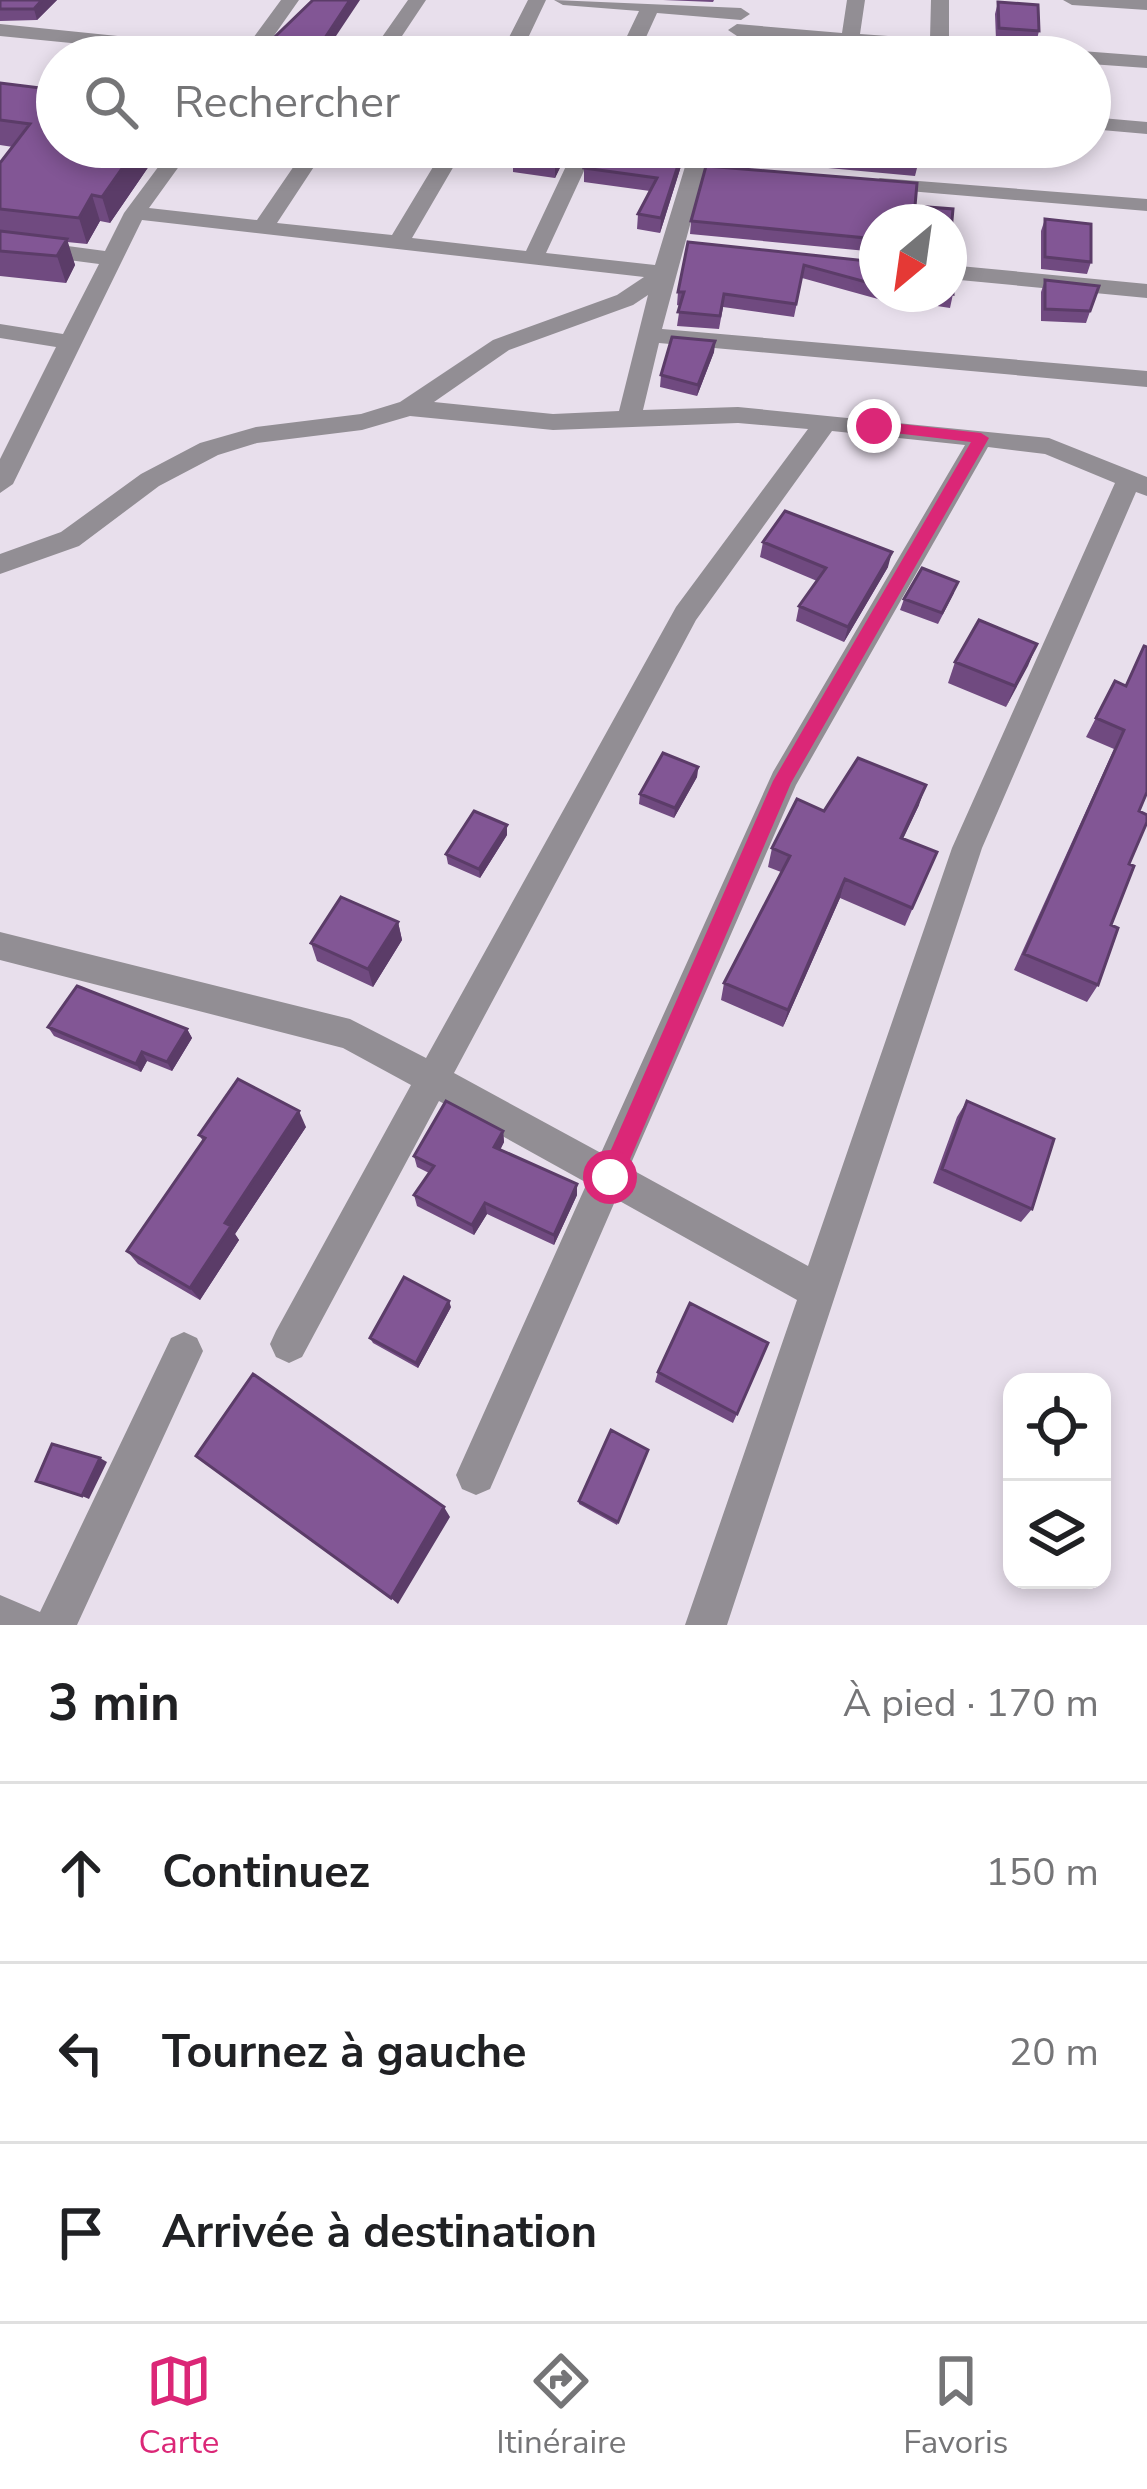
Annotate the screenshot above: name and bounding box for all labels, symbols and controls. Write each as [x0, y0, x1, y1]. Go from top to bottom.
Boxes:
search box [36, 36, 1111, 168]
icon: search [78, 69, 144, 135]
text: Rechercher [174, 72, 400, 133]
north arrow [859, 204, 967, 312]
route end [847, 399, 901, 453]
route start [583, 1150, 637, 1204]
map controls [1003, 1373, 1111, 1589]
button: locate [1003, 1373, 1111, 1481]
button: layers [1003, 1481, 1111, 1589]
text: 3 min [48, 1668, 180, 1738]
text: À pied · 170 m [843, 1677, 1099, 1730]
icon: ahead [48, 1840, 114, 1906]
text: Continuez [162, 1842, 370, 1903]
text: 150 m [985, 1846, 1099, 1899]
icon: left [48, 2020, 114, 2086]
text: Tournez à gauche [162, 2022, 527, 2083]
text: 20 m [1009, 2026, 1099, 2079]
icon: arrive [48, 2200, 114, 2266]
text: Arrivée à destination [162, 2202, 597, 2263]
tab: Carte [139, 2348, 219, 2465]
tab: Itinéraire [496, 2348, 626, 2465]
tab: Favoris [903, 2348, 1008, 2465]

